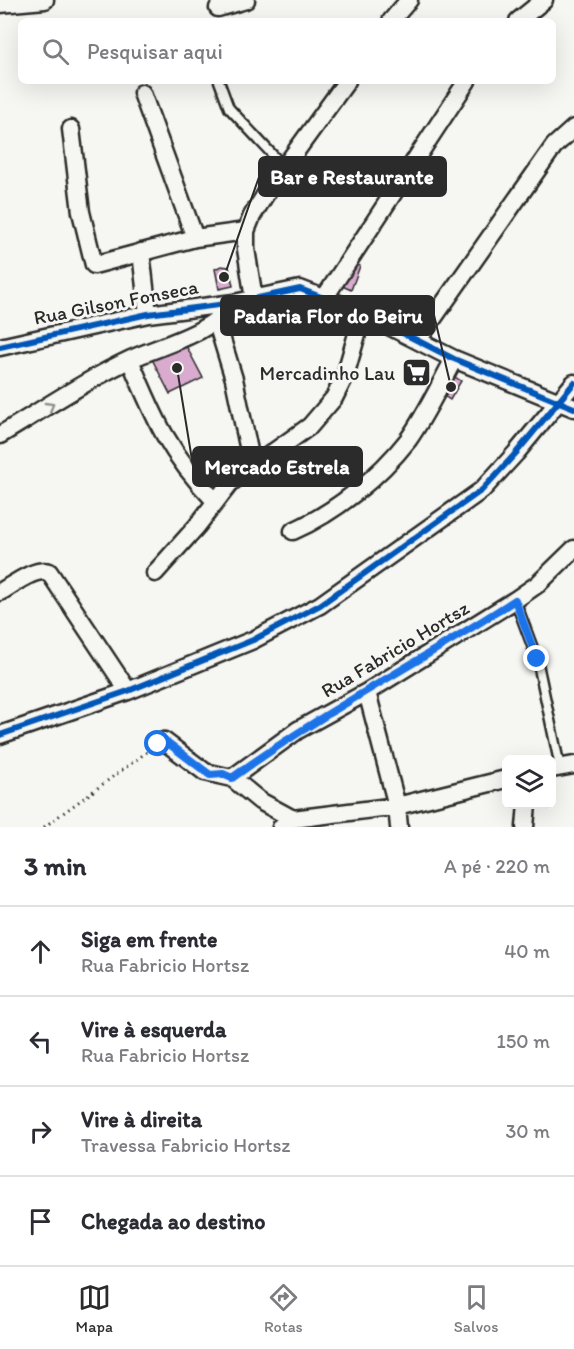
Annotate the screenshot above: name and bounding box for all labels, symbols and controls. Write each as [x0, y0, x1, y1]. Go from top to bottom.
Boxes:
search box [18, 18, 556, 84]
icon: search [39, 35, 72, 68]
text: Pesquisar aqui [87, 38, 223, 65]
callout: Bar e Restaurante [259, 157, 446, 196]
text: Bar e Restaurante [270, 164, 434, 189]
street label: Rua Gilson Fonseca [32, 274, 201, 330]
callout: Padaria Flor do Beiru [221, 296, 434, 335]
text: Padaria Flor do Beiru [233, 303, 423, 328]
supermarket icon: Mercadinho Lau [400, 357, 432, 389]
place label: Mercadinho Lau [260, 361, 395, 385]
one-way arrow [44, 401, 54, 413]
callout: Mercado Estrela [193, 447, 362, 486]
text: Mercado Estrela [205, 454, 350, 479]
street label: Rua Fabricio Hortsz [317, 595, 474, 703]
route end [523, 645, 549, 671]
route start [144, 730, 170, 756]
map controls [502, 755, 556, 809]
button: layers [502, 755, 556, 809]
text: 3 min [24, 850, 86, 882]
text: A pé · 220 m [444, 854, 550, 878]
text: Siga em frente [81, 926, 217, 953]
icon: ahead [24, 935, 57, 968]
text: 40 m [504, 939, 550, 963]
text: Rua Fabricio Hortsz [81, 953, 249, 977]
text: Vire à esquerda [81, 1016, 226, 1043]
icon: left [24, 1025, 57, 1058]
text: 150 m [497, 1029, 550, 1053]
text: Rua Fabricio Hortsz [81, 1043, 249, 1067]
text: Vire à direita [81, 1106, 202, 1133]
icon: right [24, 1115, 57, 1148]
text: 30 m [505, 1119, 550, 1143]
text: Travessa Fabricio Hortsz [81, 1133, 290, 1157]
icon: arrive [24, 1205, 57, 1238]
text: Chegada ao destino [81, 1208, 265, 1235]
tab: Mapa [76, 1281, 113, 1336]
tab: Rotas [264, 1281, 303, 1336]
tab: Salvos [454, 1281, 498, 1336]

